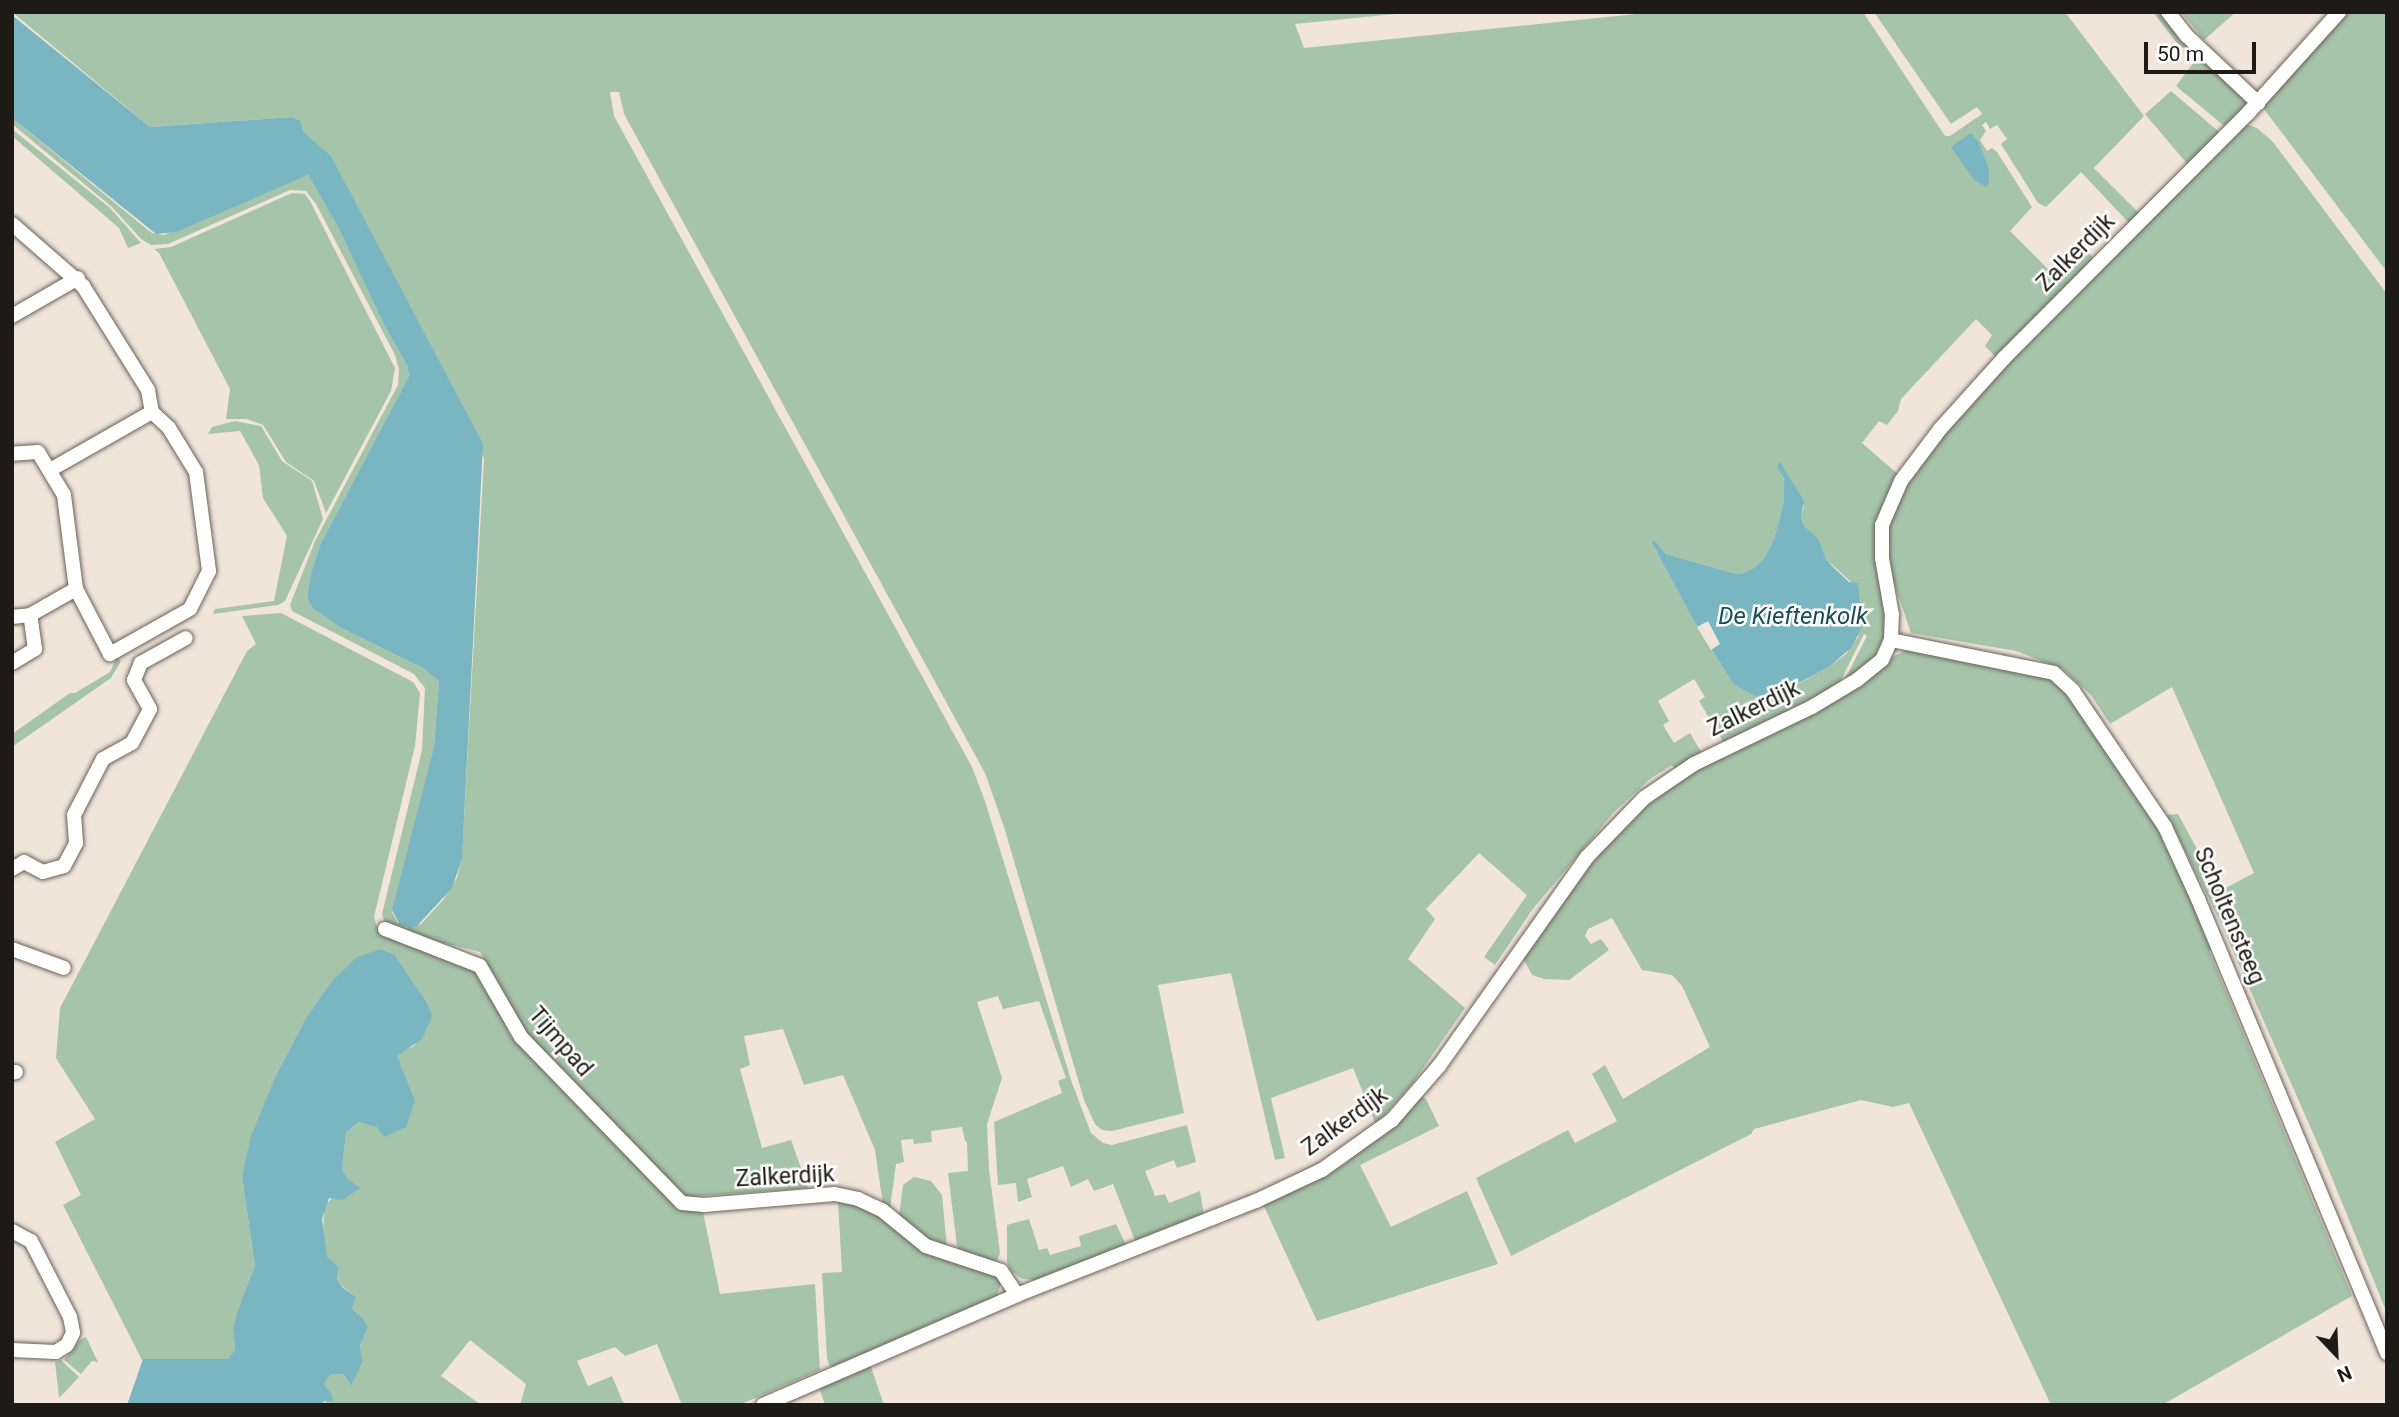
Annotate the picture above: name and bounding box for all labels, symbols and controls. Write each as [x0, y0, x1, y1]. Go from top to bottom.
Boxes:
scale bar [2147, 28, 2259, 72]
text: 50 m [2157, 42, 2204, 66]
street label: Zalkerdijk [2031, 208, 2121, 298]
water label: De Kieftenkolk [1718, 603, 1868, 631]
street label: Zalkerdijk [1704, 675, 1804, 743]
street label: Scholtensteeg [2188, 843, 2270, 989]
street label: Tijmpad [522, 1001, 598, 1083]
street label: Zalkerdijk [1297, 1082, 1393, 1162]
street label: Zalkerdijk [735, 1161, 835, 1193]
north arrow [2301, 1319, 2371, 1389]
text: N [2334, 1361, 2355, 1387]

